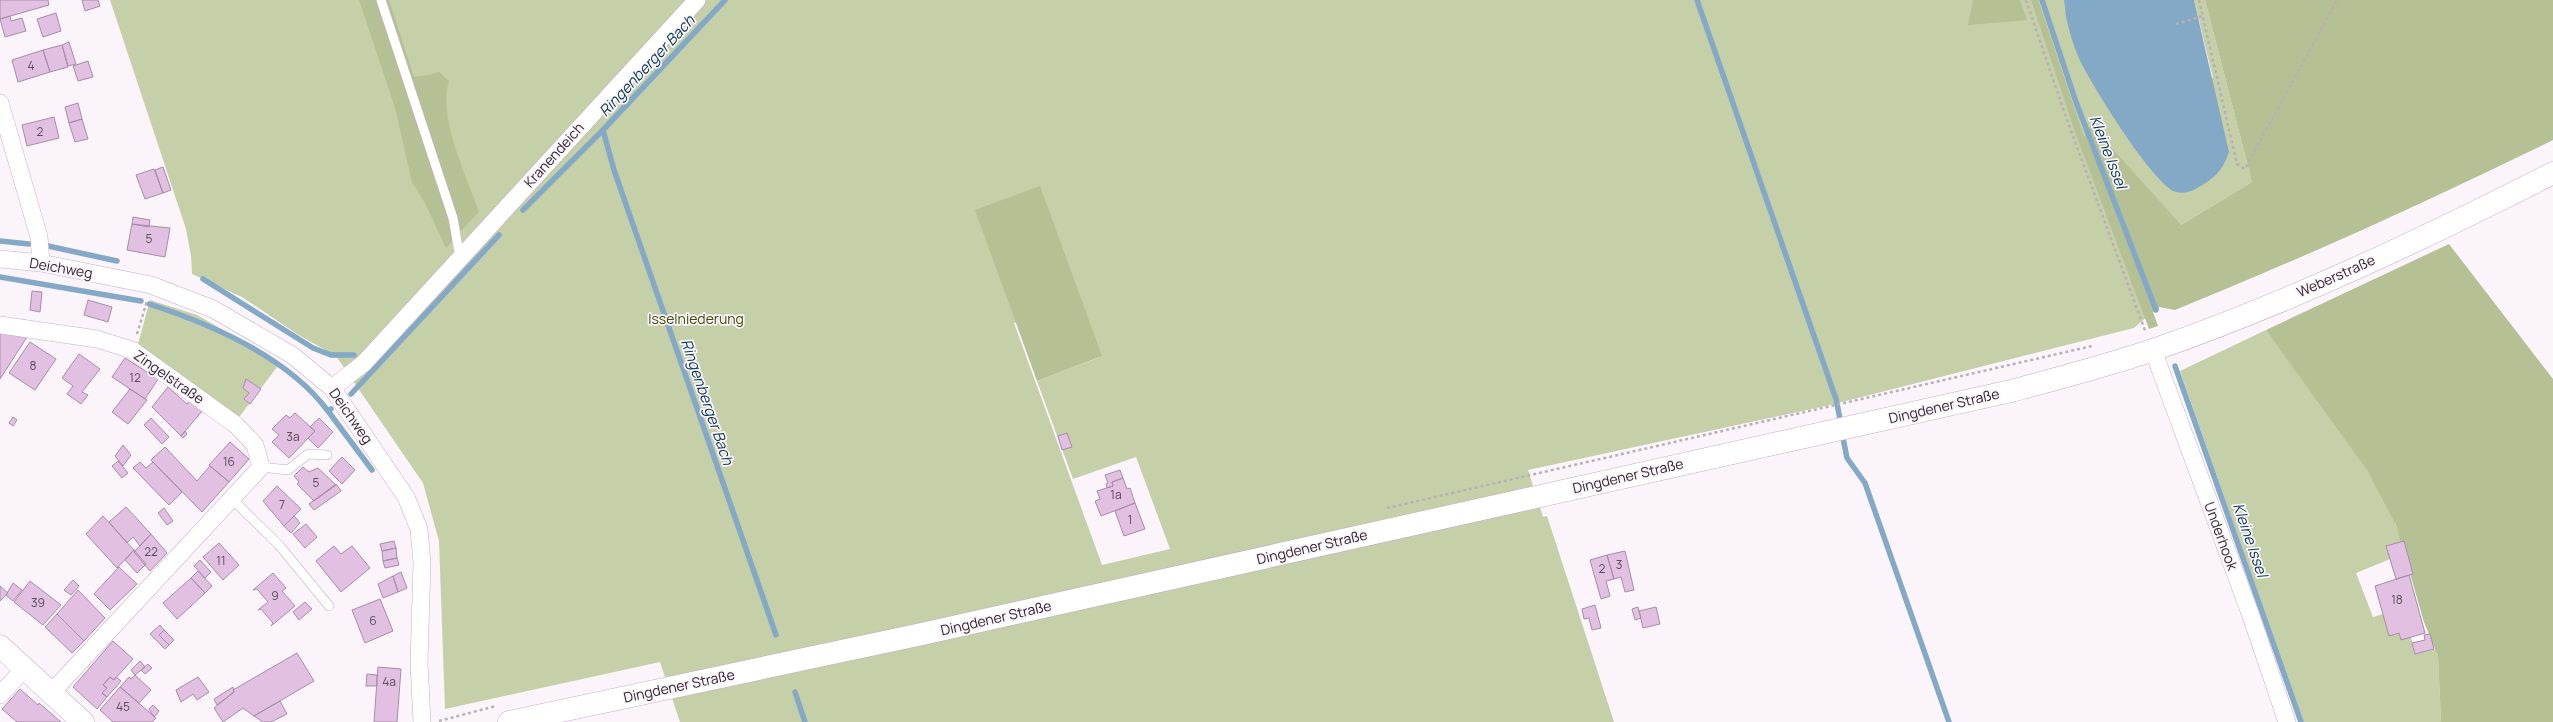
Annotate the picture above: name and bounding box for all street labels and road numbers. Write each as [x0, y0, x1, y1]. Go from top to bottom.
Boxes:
street label: Kranendeich [519, 118, 588, 191]
street label: Weberstraße [2294, 250, 2378, 301]
street label: Deichweg [28, 253, 94, 282]
street label: Zingelstraße [130, 345, 208, 408]
street label: Deichweg [325, 384, 378, 447]
street label: Dingdener Straße [1887, 384, 2001, 428]
street label: Dingdener Straße [1571, 454, 1685, 498]
street label: Underhook [2200, 499, 2243, 574]
street label: Dingdener Straße [1255, 525, 1369, 569]
street label: Dingdener Straße [939, 596, 1053, 640]
street label: Dingdener Straße [622, 664, 736, 707]

